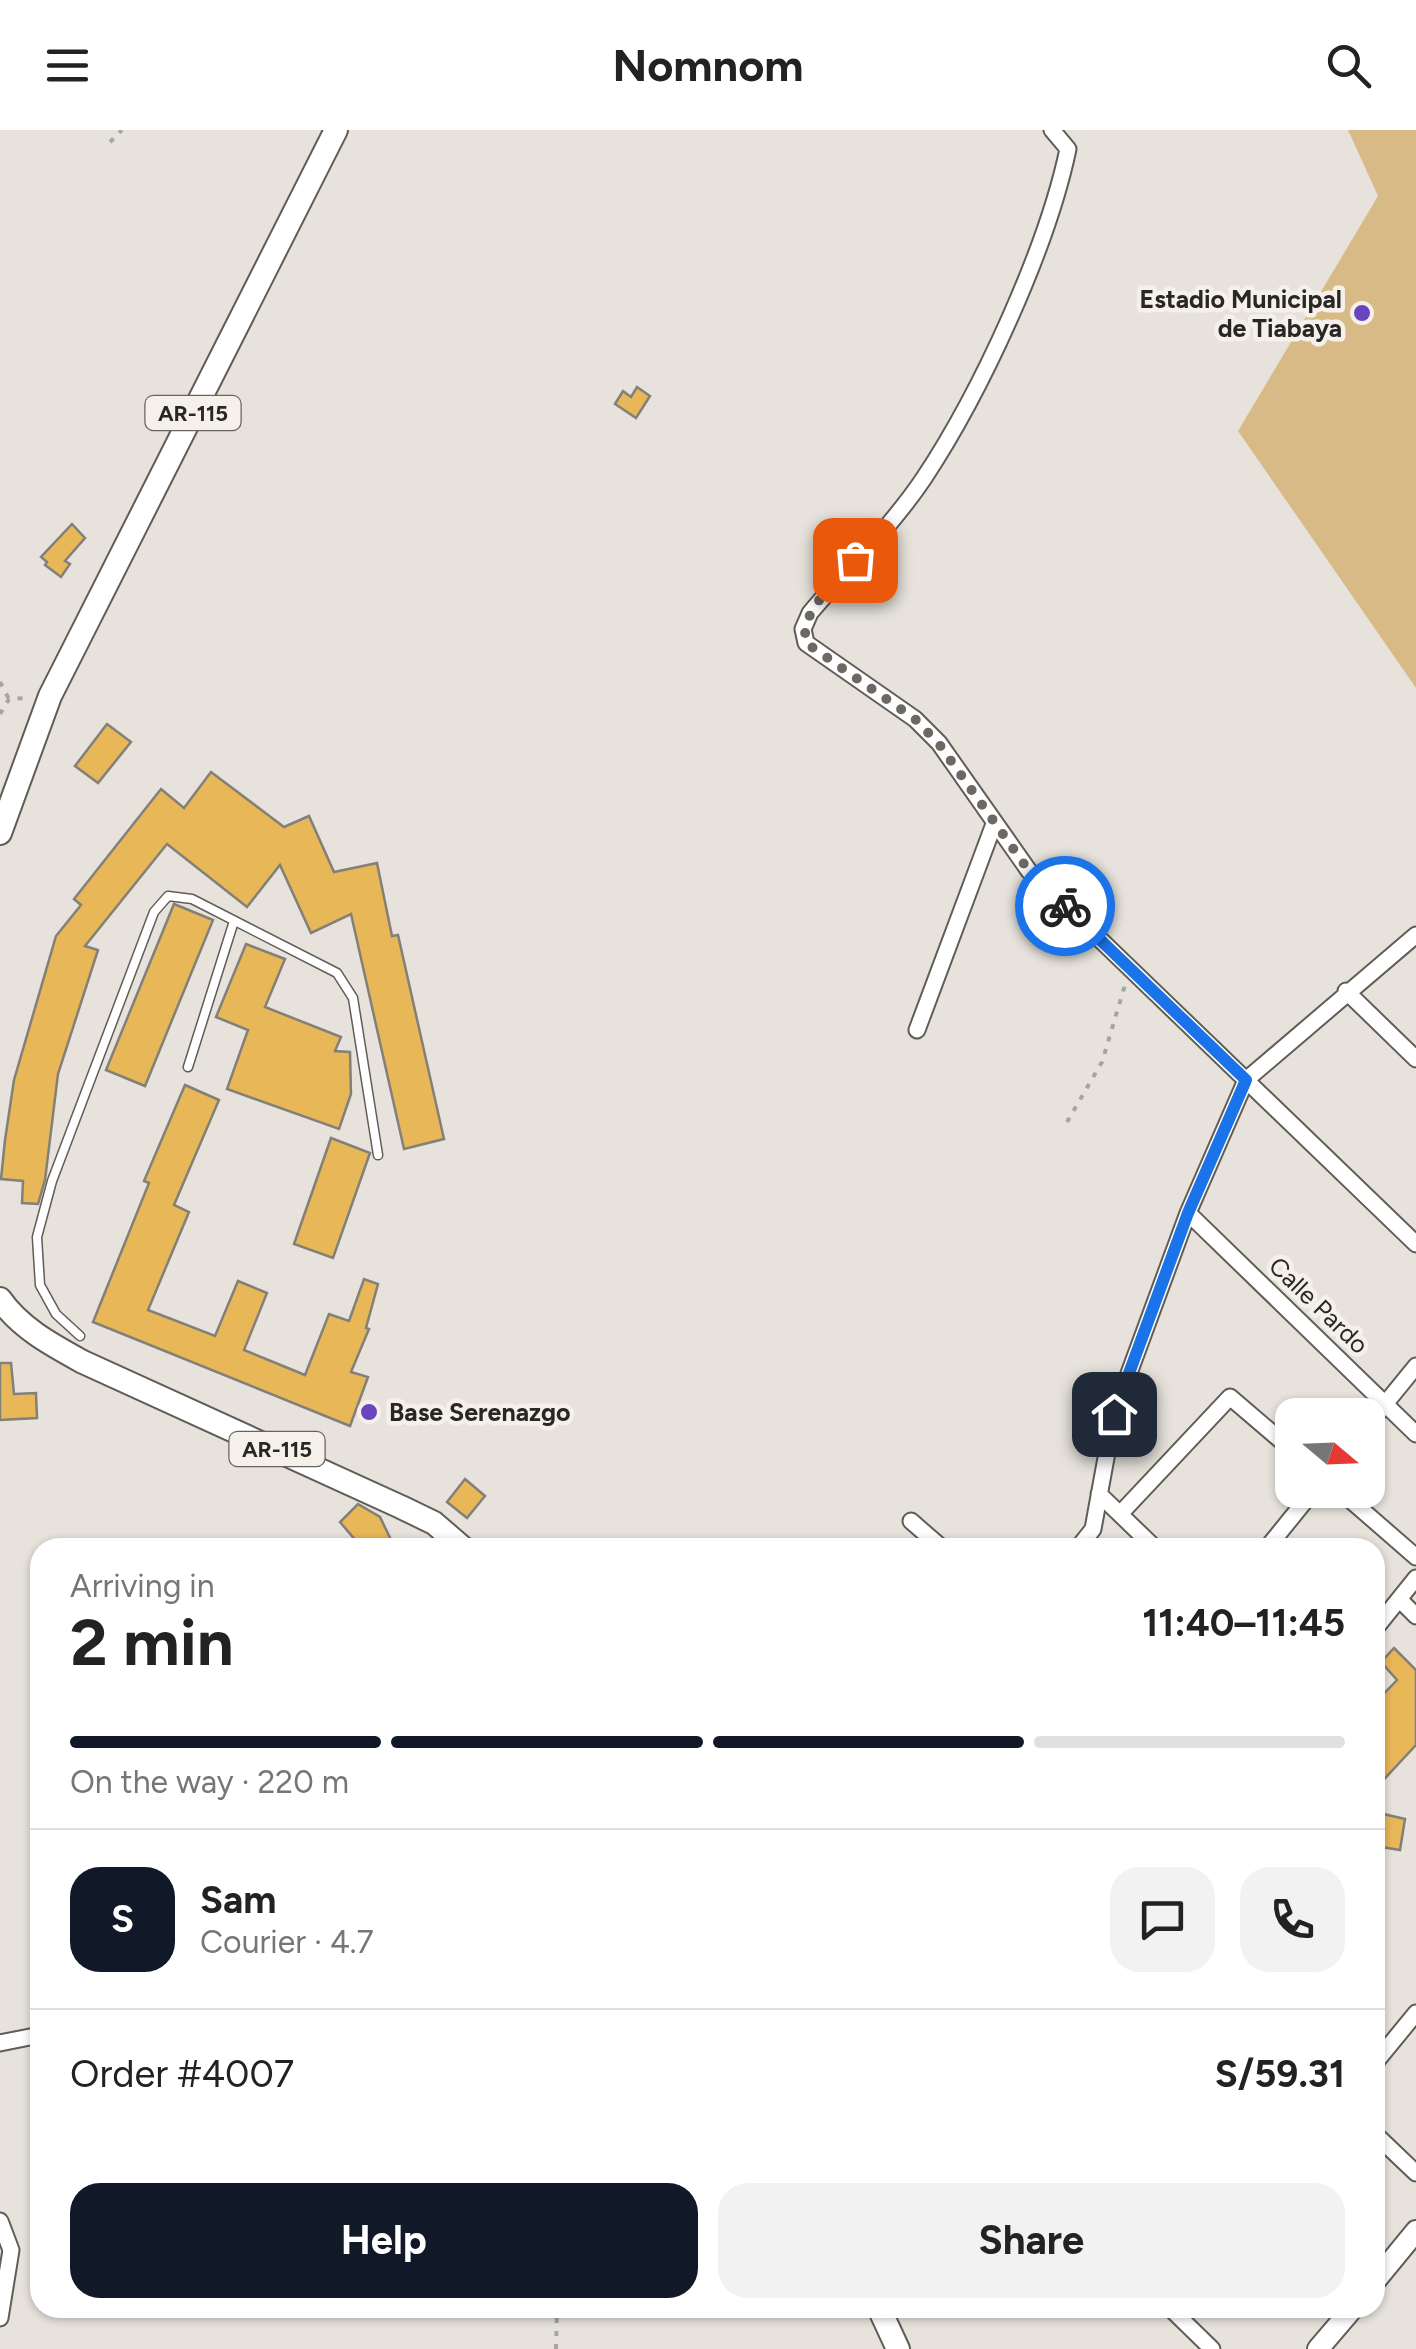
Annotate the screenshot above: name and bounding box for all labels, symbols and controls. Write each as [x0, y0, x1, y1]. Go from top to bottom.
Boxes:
icon: menu [40, 38, 95, 93]
text: Nomnom [612, 38, 804, 92]
icon: search [1321, 38, 1376, 93]
place label: Estadio Municipal de Tiabaya [1139, 284, 1342, 343]
marker: Estadio Municipal de Tiabaya [1351, 302, 1373, 324]
road number: AR-115 [146, 396, 240, 430]
pin [813, 518, 898, 603]
icon: bag [828, 533, 883, 588]
courier [1015, 856, 1115, 956]
icon: bike [1038, 879, 1093, 934]
street label: Calle Pardo [1263, 1250, 1375, 1360]
pin [1072, 1372, 1157, 1457]
icon: home [1087, 1387, 1142, 1442]
place label: Base Serenazgo [389, 1397, 570, 1427]
north arrow [1275, 1398, 1385, 1508]
map controls [1275, 1398, 1385, 1508]
marker: Base Serenazgo [358, 1401, 380, 1423]
road number: AR-115 [230, 1432, 324, 1466]
text: Arriving in [70, 1567, 215, 1605]
text: 11:40–11:45 [1142, 1600, 1345, 1646]
text: 2 min [70, 1603, 234, 1681]
text: On the way · 220 m [70, 1763, 349, 1801]
button: chat [1110, 1867, 1215, 1972]
button: phone [1240, 1867, 1345, 1972]
text: Sam [200, 1877, 276, 1923]
text: S [111, 1896, 134, 1942]
text: Courier · 4.7 [200, 1923, 374, 1961]
text: Order #4007 [70, 2051, 294, 2097]
text: S/59.31 [1215, 2051, 1345, 2097]
button: Help [70, 2183, 698, 2298]
button: Share [718, 2183, 1345, 2298]

